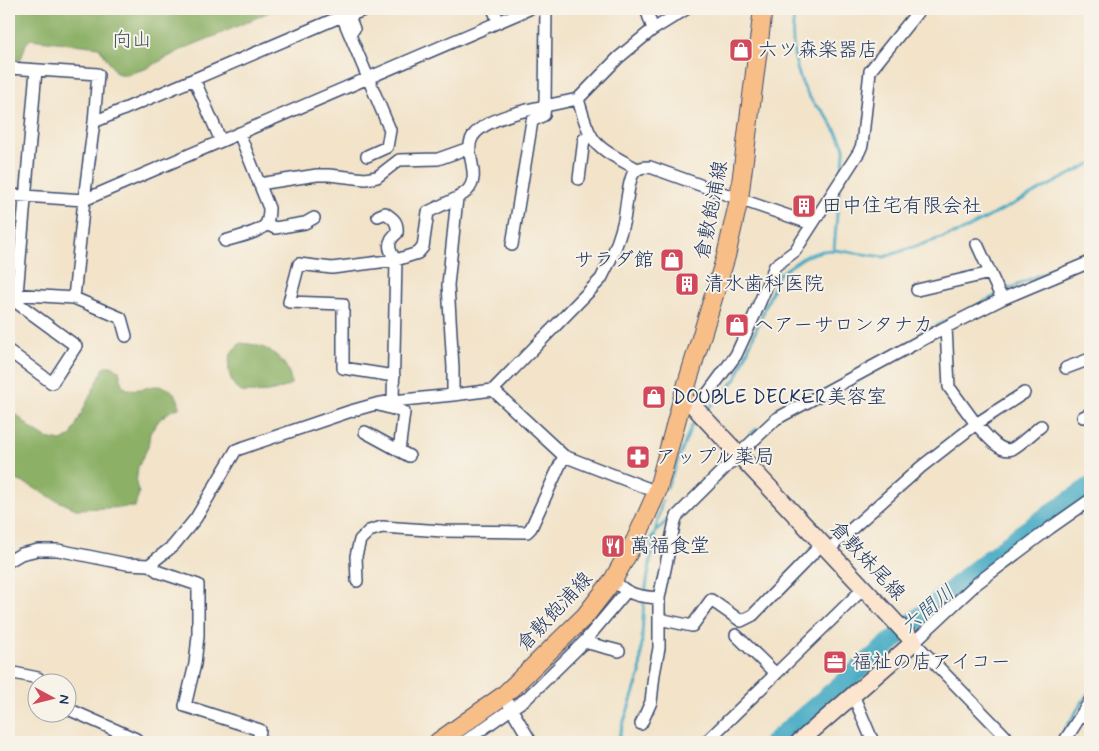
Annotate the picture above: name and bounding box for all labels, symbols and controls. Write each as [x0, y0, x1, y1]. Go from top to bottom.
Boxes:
park label: 向山 [112, 27, 152, 54]
shop icon: 六ツ森楽器店 [728, 37, 754, 63]
place label: 六ツ森楽器店 [758, 37, 878, 64]
street label: 倉敷飽浦線 [689, 158, 735, 262]
building icon: 田中住宅有限会社 [791, 193, 817, 219]
place label: 田中住宅有限会社 [822, 193, 982, 220]
place label: サラダ館 [574, 247, 654, 274]
shop icon: サラダ館 [659, 247, 685, 273]
building icon: 清水歯科医院 [674, 271, 700, 297]
place label: 清水歯科医院 [704, 271, 824, 298]
shop icon: ヘアーサロンタナカ [724, 312, 750, 338]
place label: ヘアーサロンタナカ [754, 312, 933, 339]
shop icon: DOUBLE DECKER美容室 [641, 384, 667, 410]
place label: DOUBLE DECKER美容室 [672, 384, 887, 411]
pharmacy icon: アップル薬局 [625, 444, 651, 470]
place label: アップル薬局 [656, 444, 775, 471]
street label: 倉敷妹尾線 [823, 515, 911, 607]
restaurant icon: 萬福食堂 [600, 533, 626, 559]
place label: 萬福食堂 [630, 533, 710, 560]
street label: 倉敷飽浦線 [511, 566, 599, 658]
water label: 六間川 [895, 579, 961, 641]
office icon: 福祉の店アイコー [822, 649, 848, 675]
place label: 福祉の店アイコー [852, 649, 1011, 676]
north arrow [28, 674, 78, 724]
text: N [54, 694, 73, 705]

